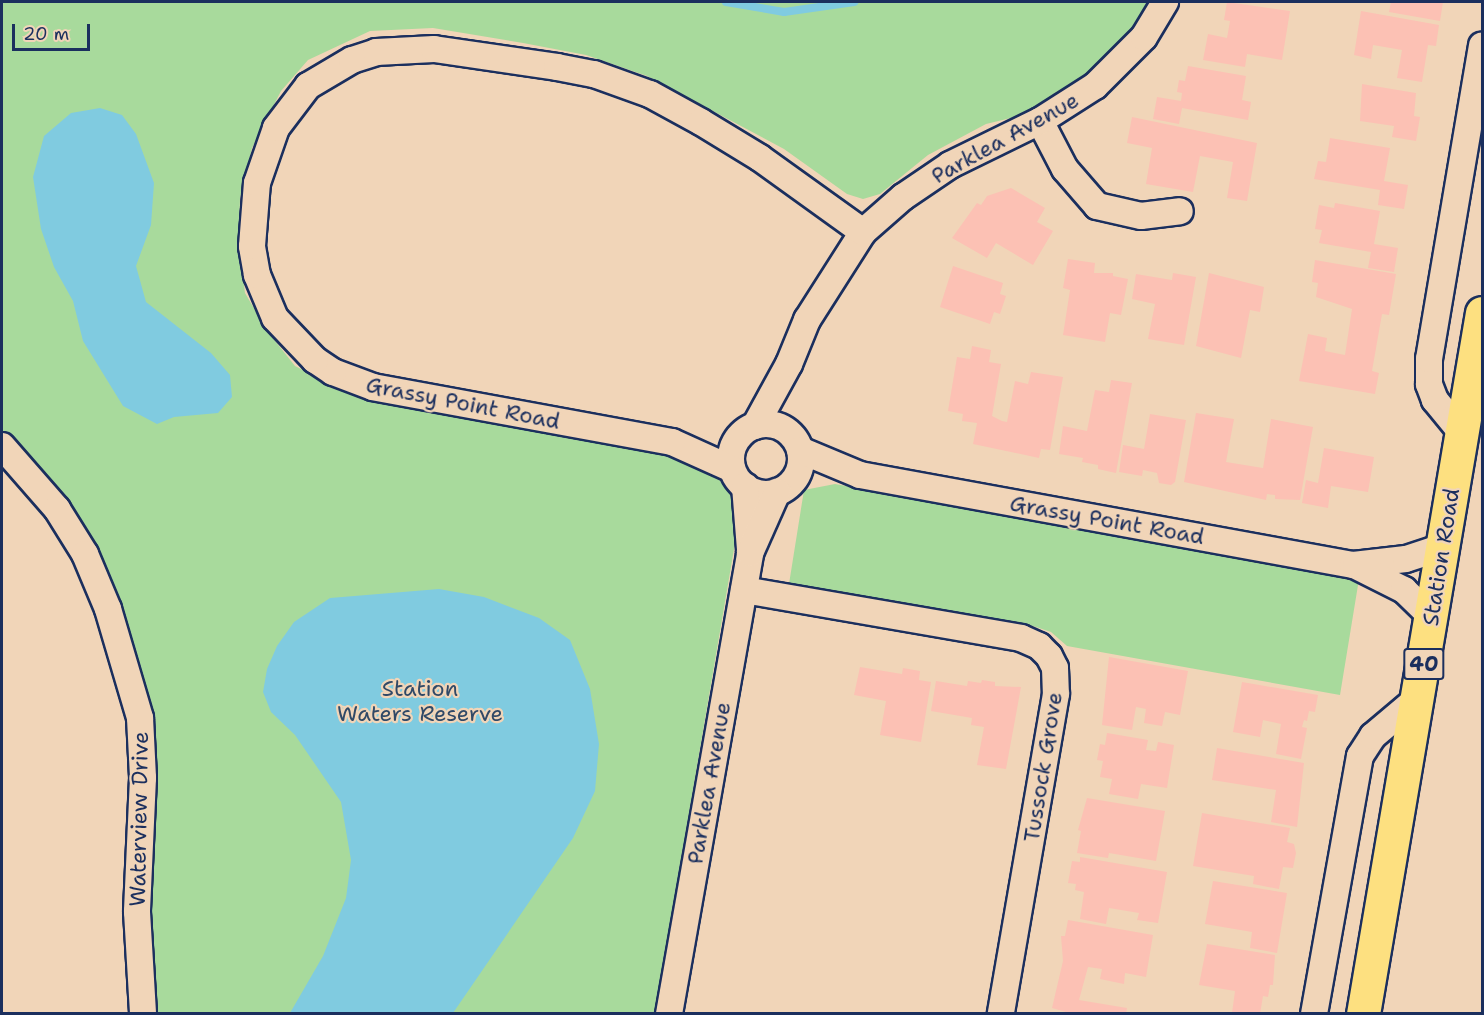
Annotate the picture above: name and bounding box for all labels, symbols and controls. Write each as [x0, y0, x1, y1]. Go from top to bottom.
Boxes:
scale bar [15, 12, 93, 50]
text: 20 m [23, 22, 69, 46]
street label: Parklea Avenue [927, 87, 1083, 189]
street label: Grassy Point Road [364, 371, 562, 435]
street label: Station Road [1417, 486, 1465, 628]
street label: Grassy Point Road [1008, 490, 1206, 550]
road number: 40 [1403, 646, 1445, 682]
park label: Station Waters Reserve [337, 675, 503, 726]
street label: Tussock Grove [1018, 690, 1068, 844]
street label: Parklea Avenue [682, 700, 736, 866]
street label: Waterview Drive [124, 731, 154, 907]

